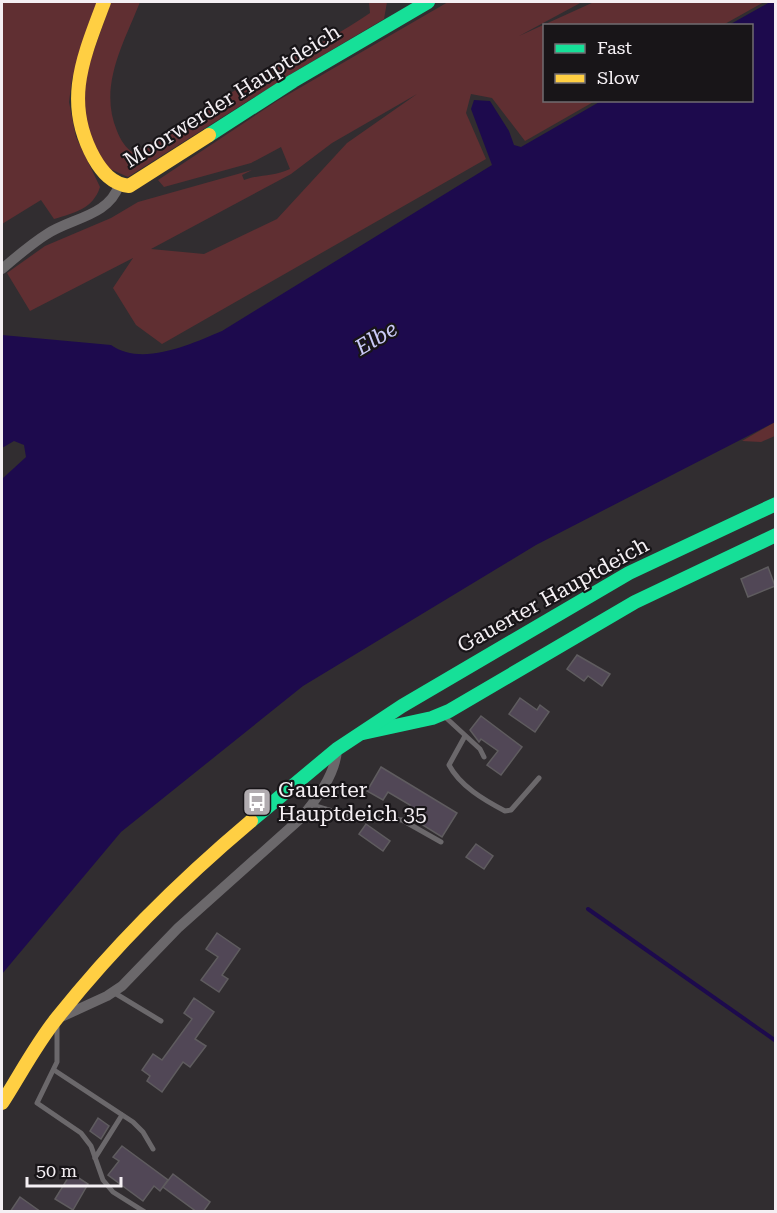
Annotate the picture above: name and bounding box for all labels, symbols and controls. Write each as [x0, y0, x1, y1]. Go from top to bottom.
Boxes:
street label: Moorwerder Hauptdeich [119, 19, 345, 173]
legend [543, 24, 753, 102]
text: Fast [597, 37, 632, 58]
text: Slow [597, 67, 639, 88]
water label: Elbe [350, 316, 402, 361]
street label: Gauerter Hauptdeich [453, 532, 653, 658]
place label: Gauerter Hauptdeich 35 [278, 778, 427, 826]
bus stop icon: Gauerter Hauptdeich 35 [241, 786, 273, 818]
scale bar [27, 1150, 122, 1188]
text: 50 m [36, 1160, 77, 1181]

